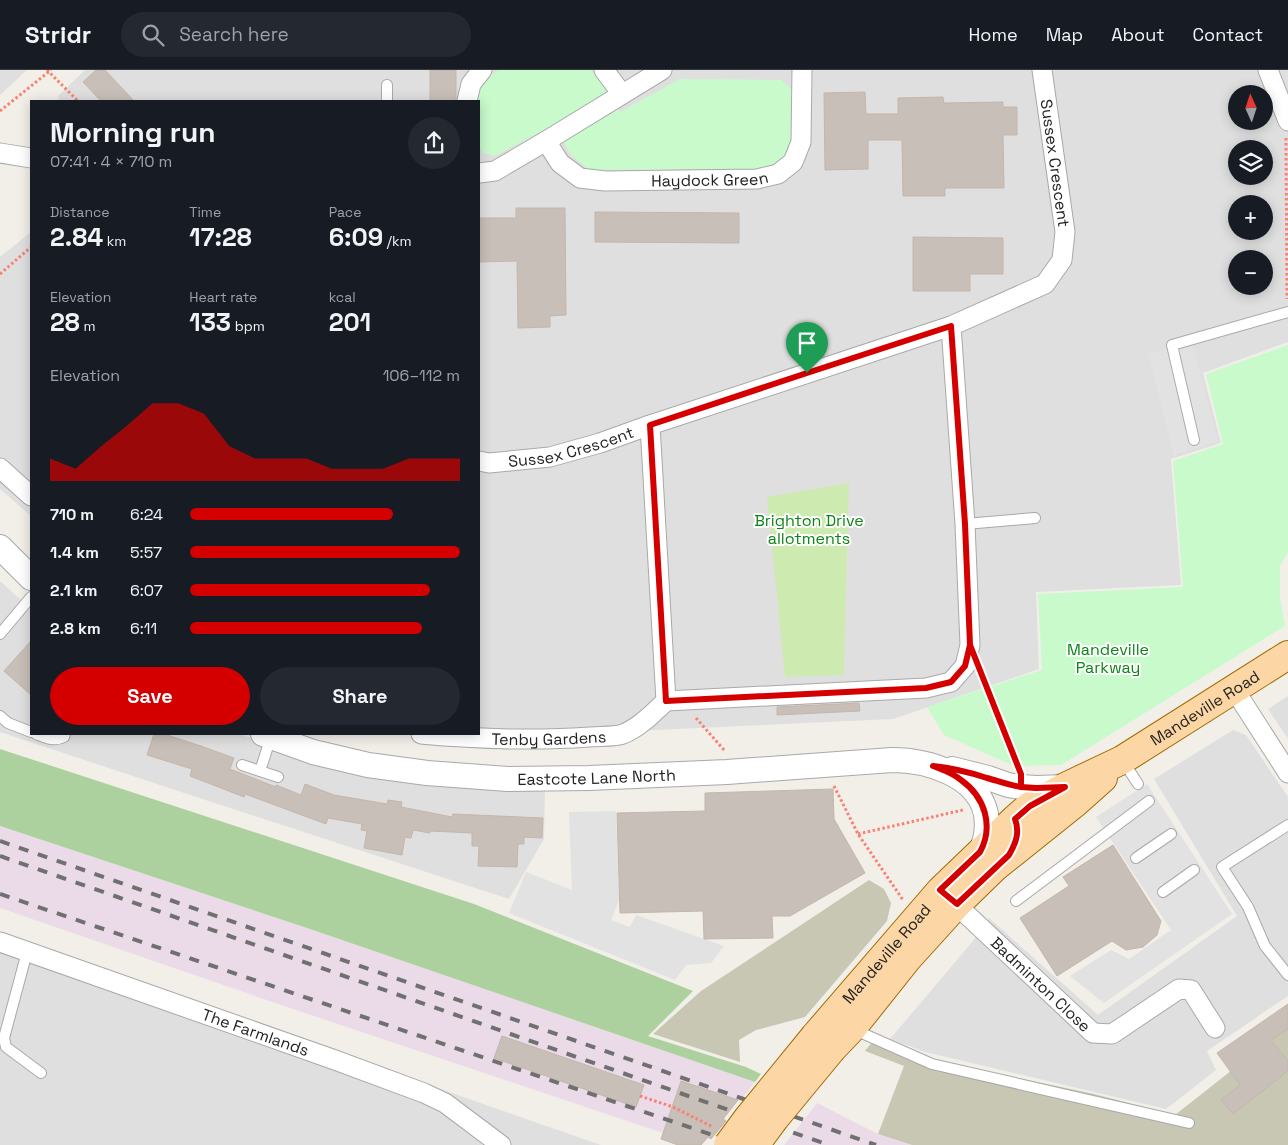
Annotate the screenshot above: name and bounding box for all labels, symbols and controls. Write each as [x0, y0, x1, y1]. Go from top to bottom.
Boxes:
search box [121, 12, 471, 57]
text: Stridr [25, 19, 91, 50]
icon: search [139, 21, 167, 49]
text: Search here [179, 22, 289, 47]
text: Home [969, 23, 1018, 46]
text: Map [1046, 23, 1083, 46]
text: About [1111, 23, 1165, 46]
text: Contact [1193, 23, 1263, 46]
north arrow [1228, 85, 1272, 130]
map controls [1228, 85, 1273, 295]
street label: Sussex Crescent [1036, 98, 1074, 228]
text: Morning run [50, 114, 215, 150]
button: share [408, 117, 460, 169]
button: layers [1228, 140, 1273, 185]
text: 07:41 · 4 × 710 m [50, 151, 172, 172]
street label: Haydock Green [651, 166, 770, 191]
button: + [1228, 195, 1273, 240]
text: Distance [50, 203, 110, 221]
text: Time [189, 203, 221, 221]
text: Pace [329, 203, 361, 221]
text: 2.84 [50, 221, 103, 253]
text: 17:28 [189, 221, 252, 253]
text: 6:09 [329, 221, 383, 253]
text: km [103, 232, 126, 250]
text: /km [383, 232, 412, 250]
button: − [1228, 250, 1273, 295]
text: Elevation [50, 288, 111, 306]
text: Heart rate [189, 288, 257, 306]
text: kcal [329, 288, 356, 306]
text: 28 [50, 306, 80, 338]
text: 133 [189, 306, 231, 338]
text: 201 [329, 306, 371, 338]
text: m [80, 317, 96, 335]
text: bpm [231, 317, 265, 335]
pin [786, 322, 828, 373]
icon: arrive [793, 329, 821, 357]
text: Elevation [50, 365, 120, 386]
text: 106–112 m [383, 365, 460, 386]
street label: Sussex Crescent [507, 421, 637, 472]
text: 710 m [50, 504, 94, 525]
text: 6:24 [130, 504, 163, 525]
park label: Brighton Drive allotments [754, 510, 864, 549]
text: 1.4 km [50, 542, 99, 563]
text: 5:57 [130, 542, 162, 563]
text: 2.1 km [50, 580, 97, 601]
text: 6:07 [130, 580, 163, 601]
text: 2.8 km [50, 618, 101, 639]
text: 6:11 [130, 618, 157, 639]
park label: Mandeville Parkway [1067, 639, 1149, 678]
street label: Mandeville Road [1146, 665, 1263, 750]
button: Save [50, 667, 250, 725]
button: Share [260, 667, 460, 725]
street label: Tenby Gardens [491, 726, 606, 750]
street label: Eastcote Lane North [517, 764, 676, 789]
street label: Mandeville Road [837, 899, 935, 1008]
street label: Badminton Close [986, 932, 1096, 1036]
street label: The Farmlands [199, 1004, 312, 1061]

